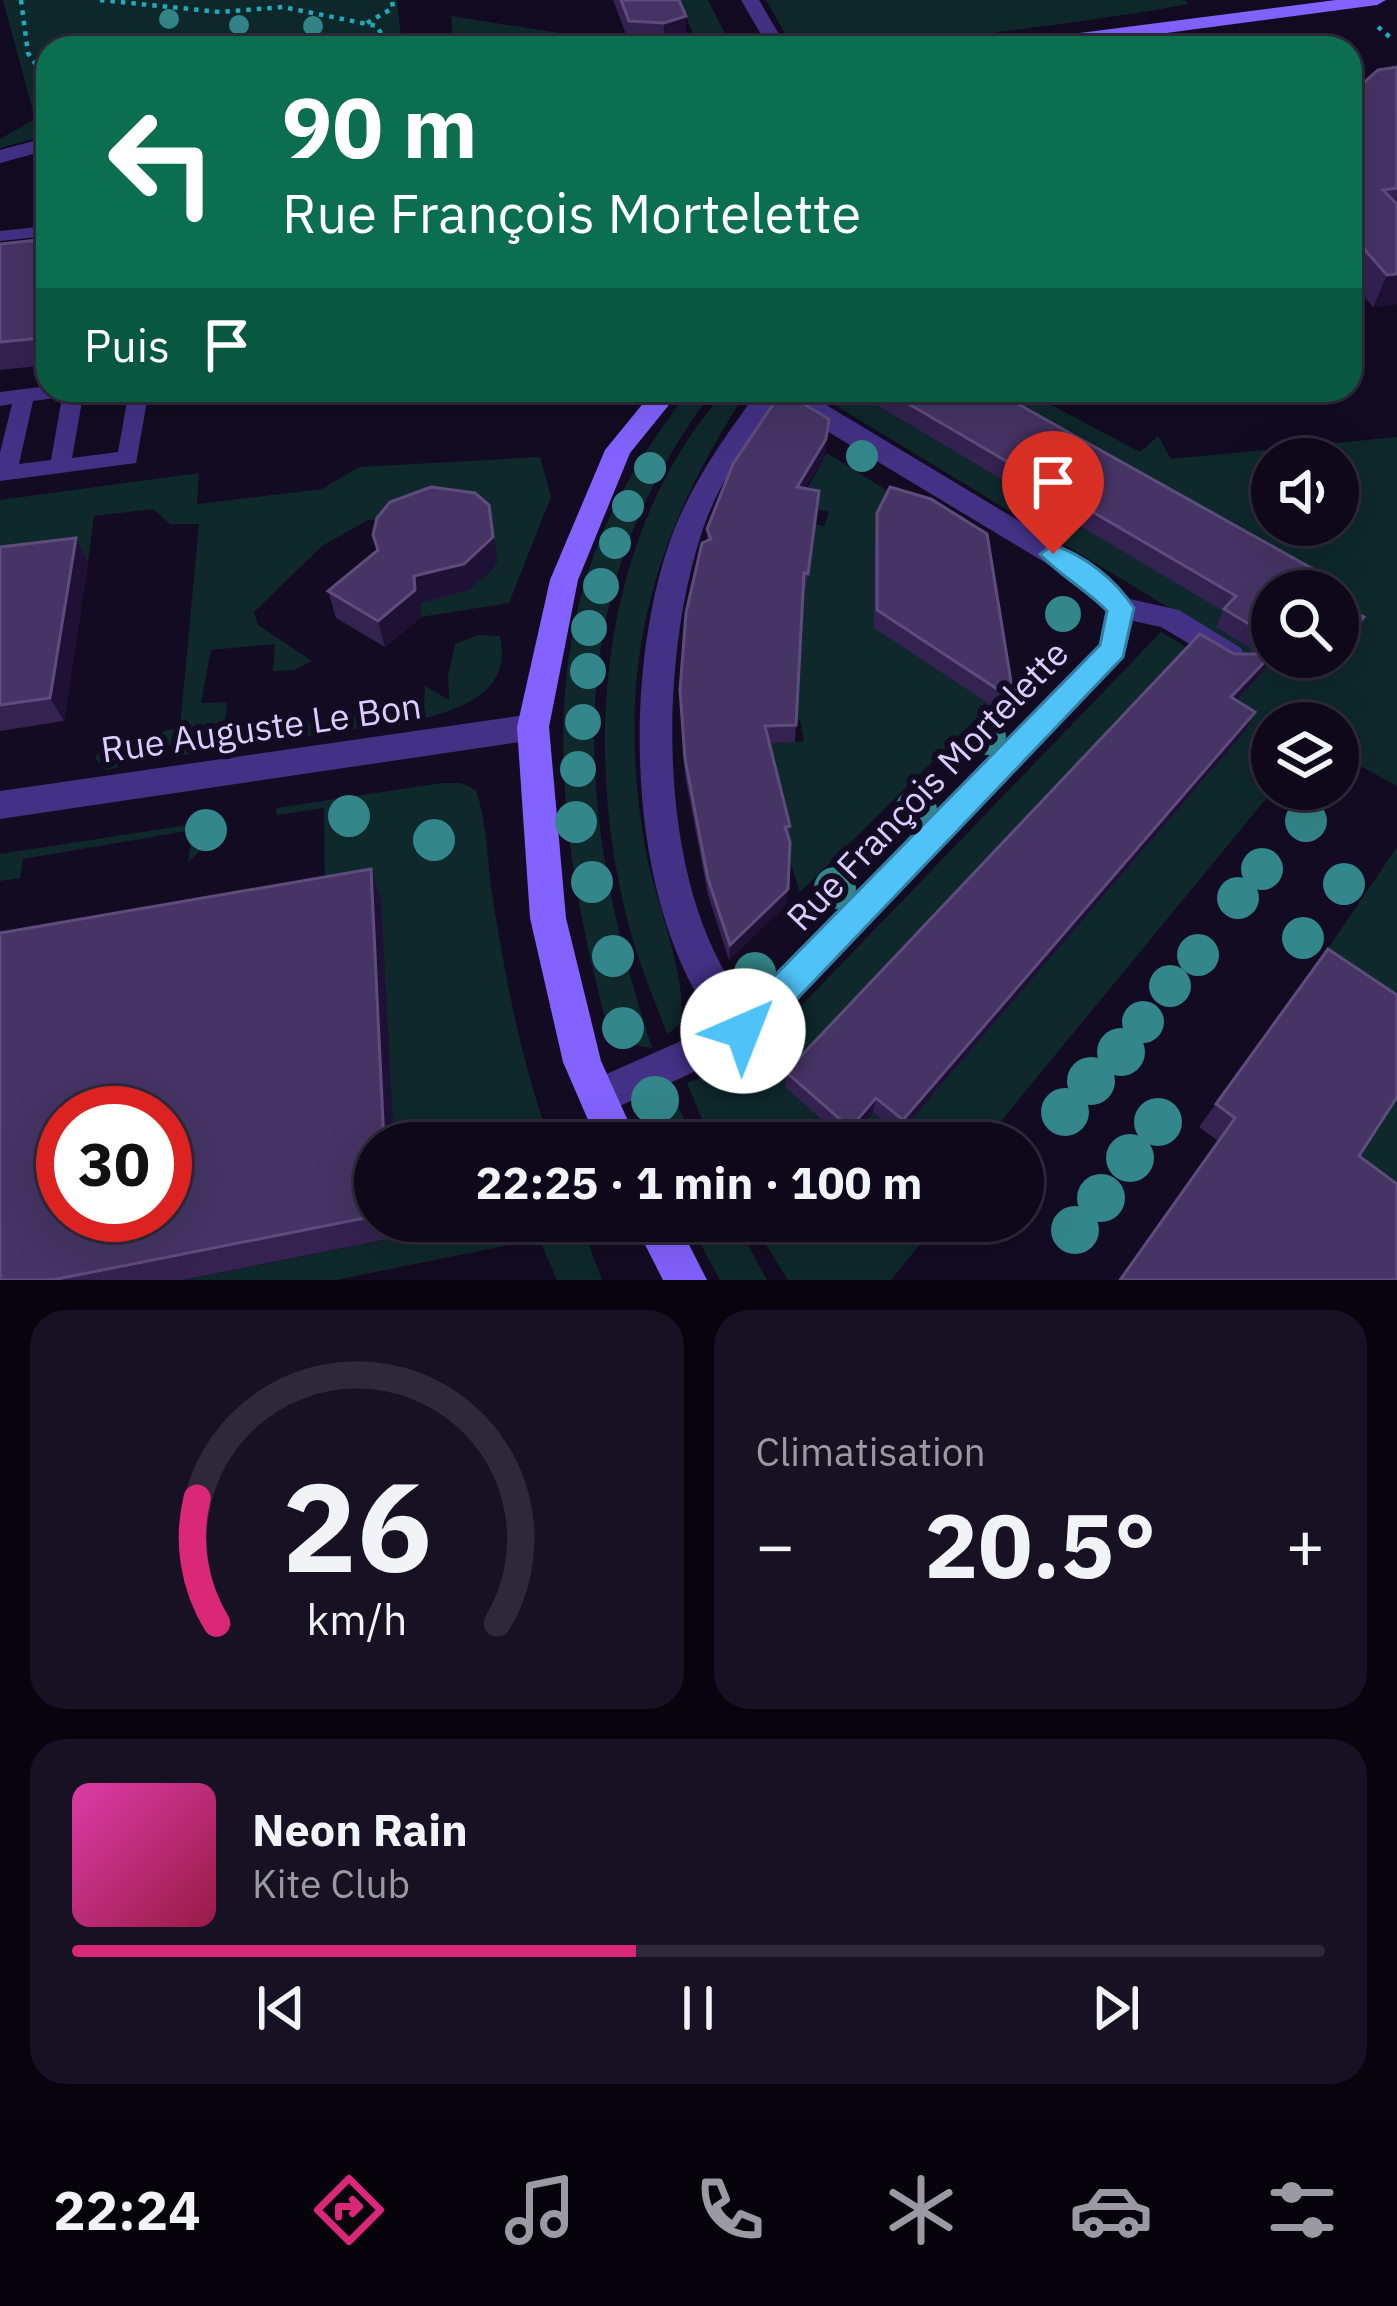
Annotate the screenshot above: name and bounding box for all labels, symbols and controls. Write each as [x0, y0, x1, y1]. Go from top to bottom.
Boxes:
text: 90 m [282, 72, 478, 181]
icon: left [84, 84, 240, 240]
text: Rue François Mortelette [282, 178, 861, 248]
icon: arrive [194, 312, 260, 378]
text: Puis [84, 316, 170, 374]
pin [1002, 431, 1104, 554]
map controls [1251, 438, 1359, 810]
button: sound [1251, 438, 1359, 546]
icon: arrive [1020, 449, 1086, 515]
button: search [1251, 570, 1359, 678]
street label: Rue François Mortelette [776, 630, 1078, 940]
street label: Rue Auguste Le Bon [98, 681, 424, 773]
button: layers [1251, 702, 1359, 810]
position arrow [680, 968, 806, 1094]
speed limit sign: 30 [36, 1086, 192, 1242]
text: 22:25 · 1 min · 100 m [476, 1153, 922, 1211]
text: Climatisation [756, 1426, 986, 1477]
text: 26 [282, 1444, 432, 1606]
text: 20.5° [924, 1486, 1156, 1603]
text: − [756, 1501, 795, 1587]
text: + [1285, 1501, 1325, 1587]
text: km/h [306, 1590, 407, 1646]
text: Neon Rain [252, 1800, 468, 1858]
text: Kite Club [252, 1858, 410, 1909]
icon: previous [248, 1975, 314, 2041]
icon: pause [665, 1975, 731, 2041]
icon: next [1083, 1975, 1149, 2041]
icon: directions [307, 2168, 391, 2252]
icon: music [498, 2168, 582, 2252]
icon: phone [688, 2168, 772, 2252]
icon: climate [879, 2168, 963, 2252]
icon: car [1069, 2168, 1153, 2252]
icon: filters [1260, 2168, 1344, 2252]
text: 22:24 [53, 2175, 201, 2245]

